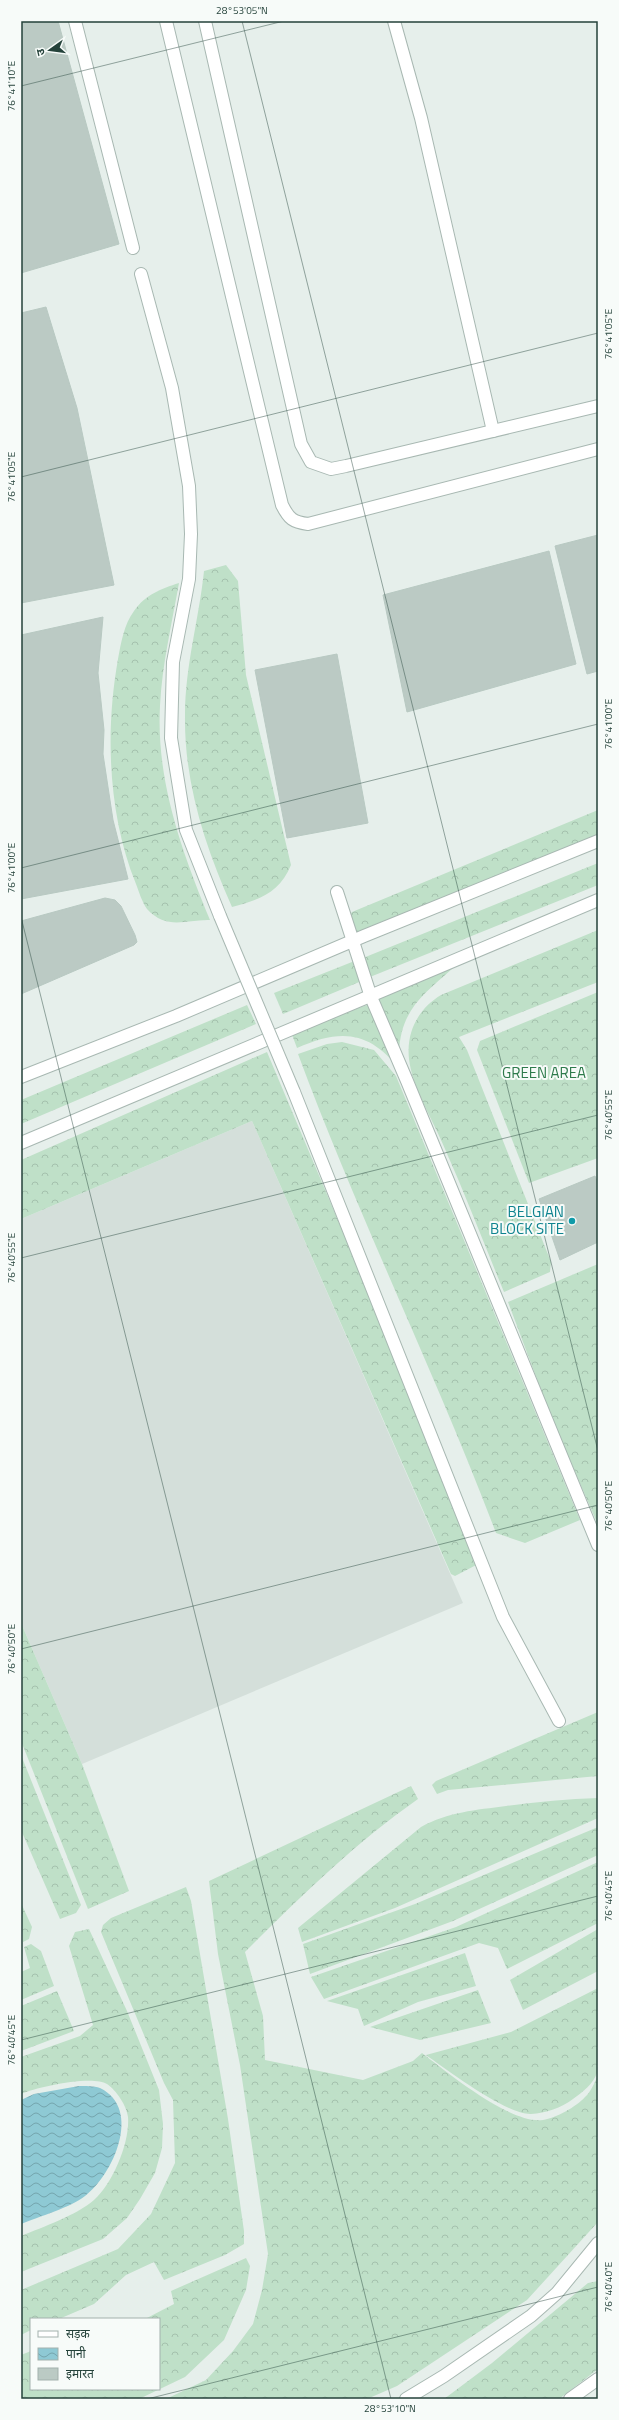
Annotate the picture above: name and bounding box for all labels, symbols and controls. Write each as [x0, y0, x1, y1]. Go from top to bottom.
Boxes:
text: 28°53'05"N [216, 3, 268, 18]
north arrow [30, 30, 70, 70]
text: उ [32, 47, 49, 57]
text: 76°41'10"E [4, 60, 19, 111]
text: 76°41'05"E [601, 308, 616, 359]
text: 76°41'05"E [4, 451, 19, 502]
text: 76°41'00"E [601, 698, 616, 749]
text: 76°41'00"E [4, 842, 19, 893]
park label: GREEN AREA [502, 1061, 586, 1084]
text: 76°40'55"E [601, 1089, 616, 1140]
place label: BELGIAN BLOCK SITE [490, 1200, 564, 1240]
marker: BELGIAN BLOCK SITE [567, 1216, 577, 1226]
text: 76°40'55"E [4, 1232, 19, 1283]
text: 76°40'50"E [601, 1480, 616, 1531]
text: 76°40'50"E [4, 1623, 19, 1674]
text: 76°40'45"E [601, 1870, 616, 1921]
text: 76°40'45"E [4, 2014, 19, 2065]
text: 76°40'40"E [601, 2261, 616, 2312]
legend [30, 2318, 160, 2390]
text: सड़क [66, 2324, 91, 2343]
text: पानी [66, 2344, 87, 2363]
text: इमारत [66, 2364, 95, 2383]
text: 28°53'10"N [364, 2401, 416, 2416]

